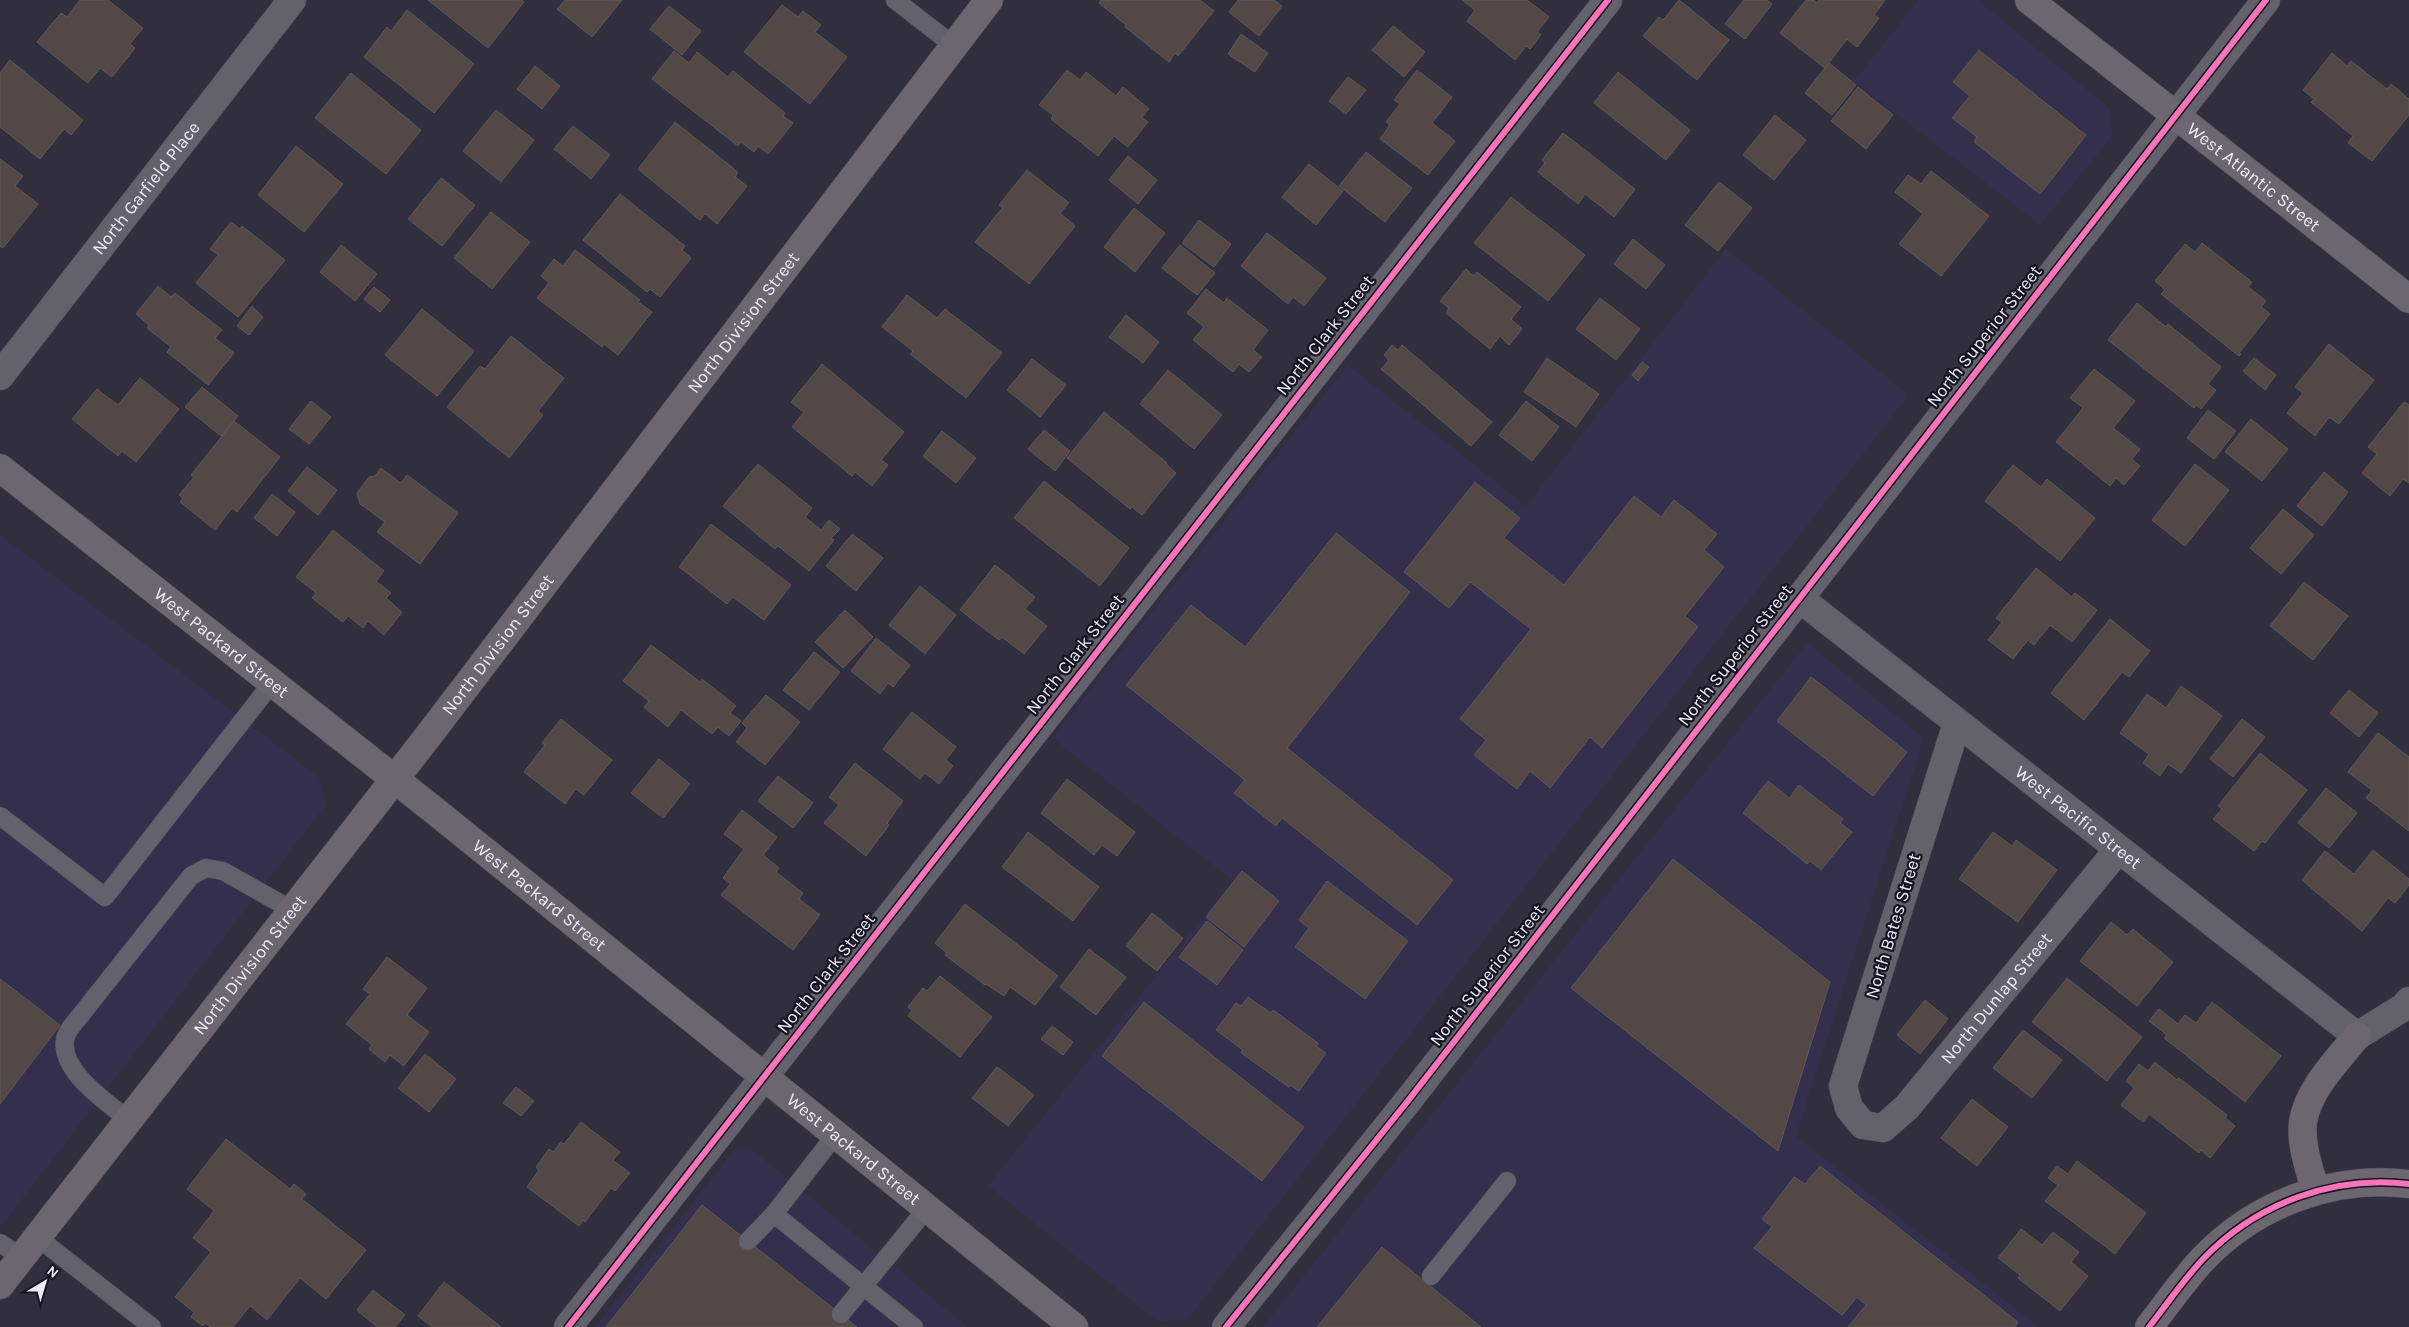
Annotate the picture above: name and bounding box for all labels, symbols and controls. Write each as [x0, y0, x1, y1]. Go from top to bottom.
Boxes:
street label: North Garfield Place [87, 117, 205, 259]
street label: West Atlantic Street [2183, 118, 2325, 236]
street label: North Division Street [682, 247, 804, 398]
street label: North Superior Street [1922, 260, 2046, 411]
street label: North Clark Street [1271, 270, 1379, 400]
street label: North Division Street [437, 570, 559, 720]
street label: North Superior Street [1673, 579, 1797, 730]
street label: West Packard Street [150, 583, 293, 703]
street label: North Clark Street [1021, 589, 1129, 719]
street label: West Pacific Street [2011, 761, 2146, 874]
street label: West Packard Street [468, 835, 611, 956]
street label: North Bates Street [1860, 850, 1926, 1001]
street label: North Division Street [188, 890, 311, 1039]
street label: North Superior Street [1425, 899, 1549, 1050]
street label: North Clark Street [772, 908, 880, 1038]
street label: North Dunlap Street [1936, 928, 2057, 1069]
street label: West Packard Street [782, 1088, 925, 1210]
north arrow [20, 1257, 70, 1307]
text: N [44, 1262, 62, 1282]

